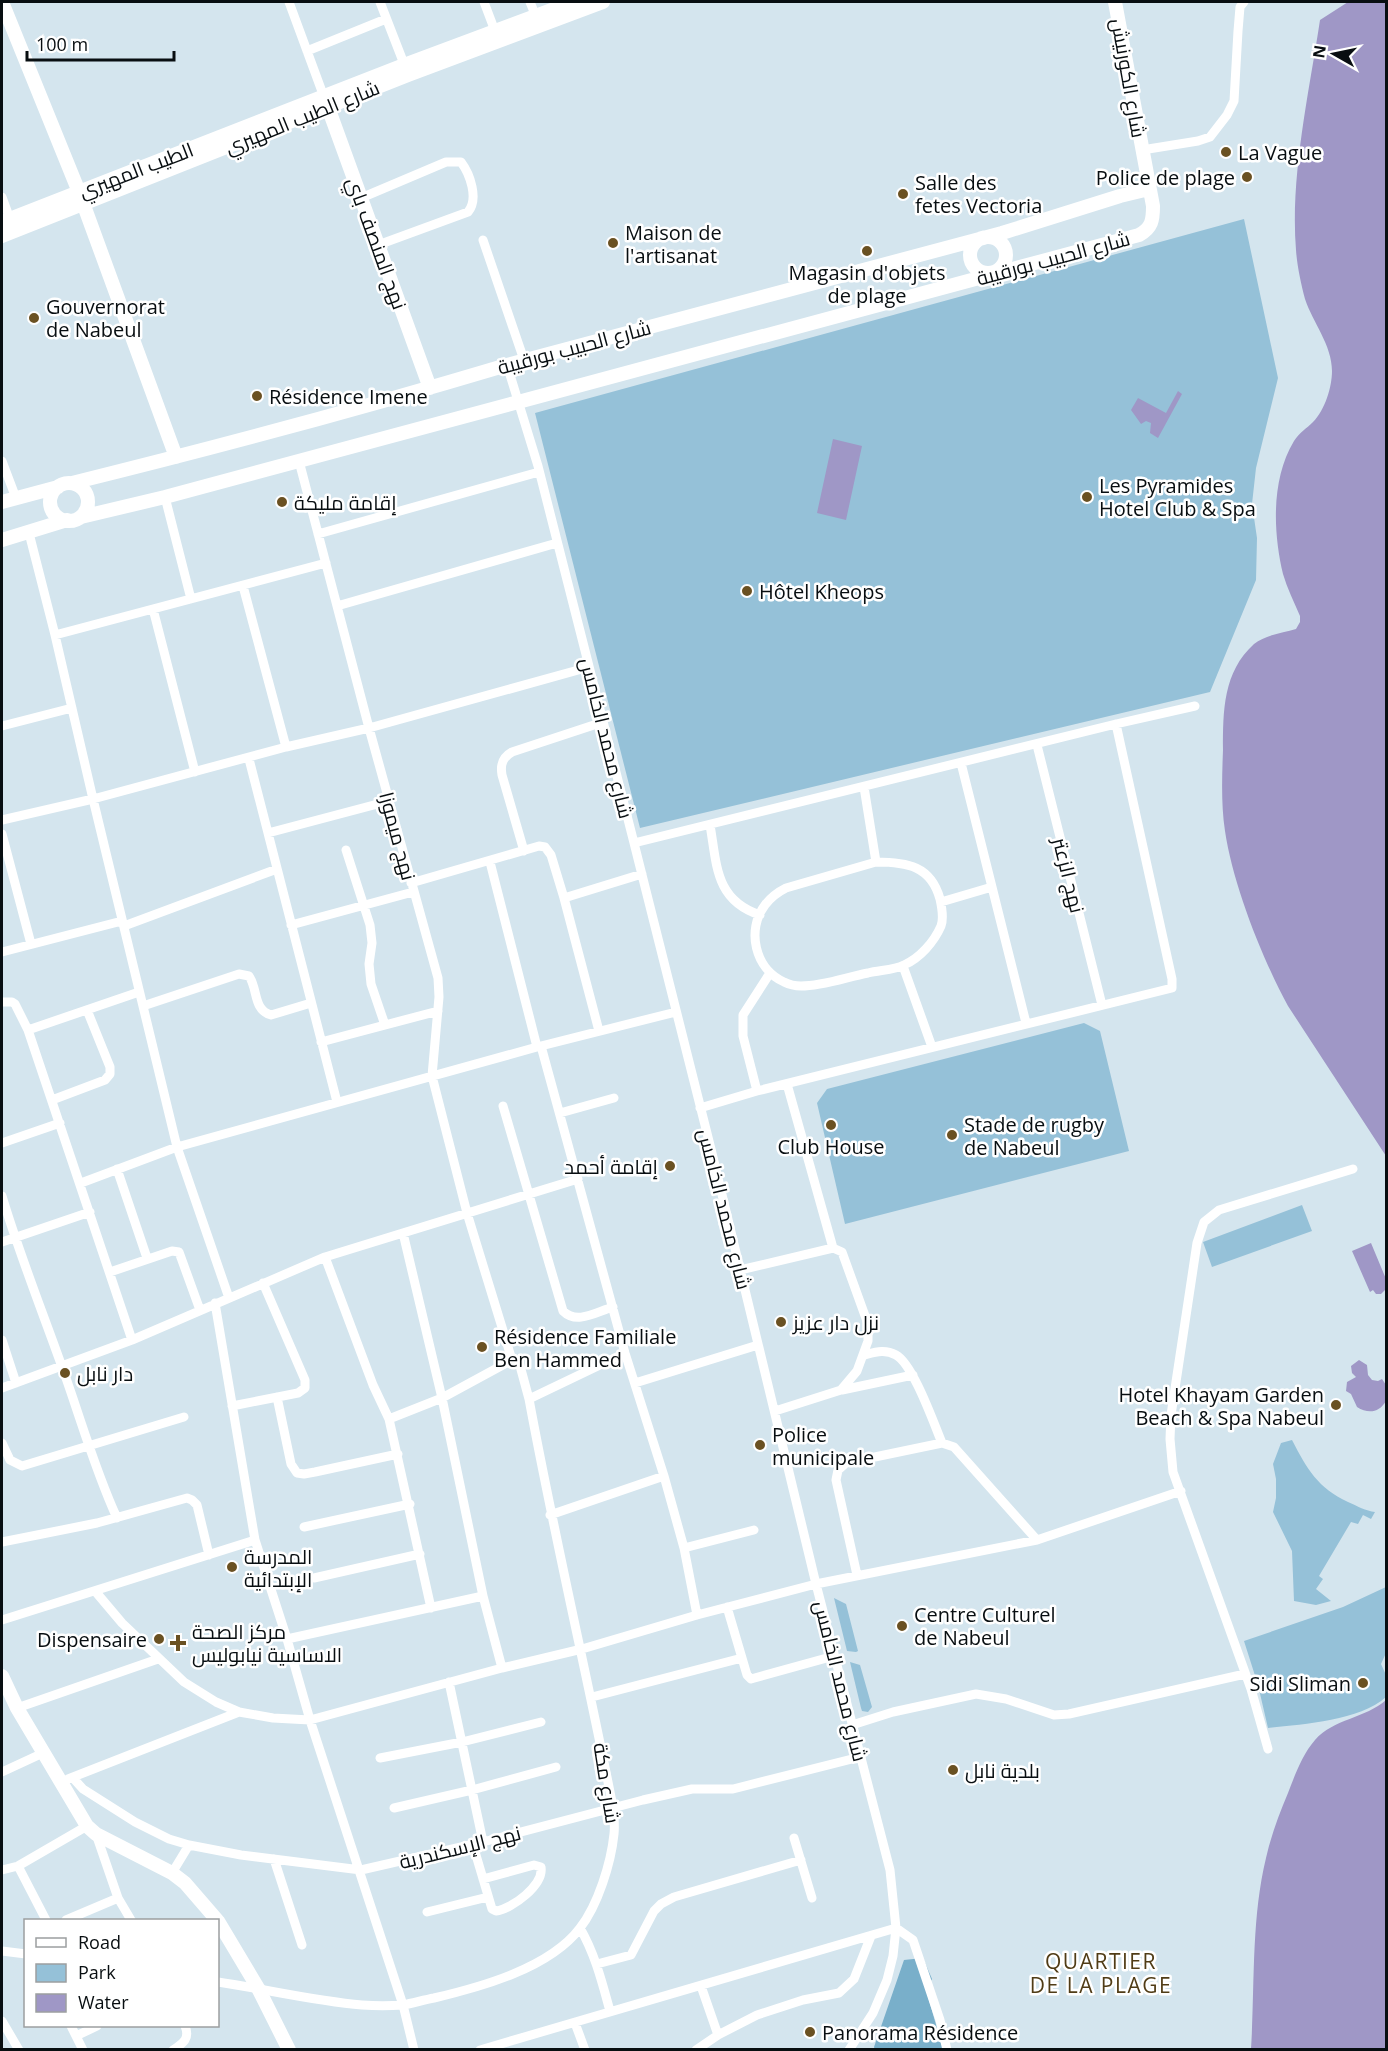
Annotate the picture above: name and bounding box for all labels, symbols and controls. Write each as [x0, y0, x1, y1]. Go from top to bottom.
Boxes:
street label: شارع الكورنيش [1104, 16, 1153, 140]
scale bar [27, 24, 174, 62]
north arrow [1304, 24, 1364, 84]
text: 100 m [36, 32, 88, 56]
text: N [1307, 44, 1331, 60]
street label: شارع الطيب المهيري [221, 74, 384, 163]
street label: الطيب المهيري [75, 136, 198, 207]
place label: La Vague [1238, 139, 1322, 166]
marker: La Vague [1219, 145, 1233, 159]
place label: Police de plage [1096, 164, 1235, 191]
place label: Salle des fetes Vectoria [915, 169, 1042, 219]
marker: Police de plage [1240, 170, 1254, 184]
street label: نهج المنصف باي [338, 173, 413, 314]
marker: Salle des fetes Vectoria [896, 187, 910, 201]
place label: Maison de l'artisanat [625, 219, 722, 269]
street label: شارع الحبيب بورقيبة [973, 225, 1133, 292]
marker: Maison de l'artisanat [606, 236, 620, 250]
marker: Magasin d'objets de plage [860, 244, 874, 258]
place label: Magasin d'objets de plage [789, 259, 945, 309]
place label: Gouvernorat de Nabeul [46, 293, 165, 343]
marker: Gouvernorat de Nabeul [27, 311, 41, 325]
street label: شارع الحبيب بورقيبة [494, 314, 654, 381]
place label: Résidence Imene [269, 383, 428, 410]
marker: Résidence Imene [250, 389, 264, 403]
place label: Les Pyramides Hotel Club & Spa [1099, 472, 1256, 522]
place label: إقامة مليكة [294, 489, 397, 516]
marker: Les Pyramides Hotel Club & Spa [1080, 490, 1094, 504]
marker: إقامة مليكة [275, 495, 289, 509]
place label: Hôtel Kheops [759, 578, 884, 605]
marker: Hôtel Kheops [740, 584, 754, 598]
street label: شارع محمد الخامس [573, 655, 640, 821]
street label: نهج ميموزا [372, 789, 423, 884]
street label: نهج الزعتر [1045, 833, 1091, 916]
place label: Stade de rugby de Nabeul [964, 1111, 1105, 1161]
marker: Club House [824, 1118, 838, 1132]
street label: شارع محمد الخامس [691, 1126, 758, 1292]
marker: Stade de rugby de Nabeul [945, 1128, 959, 1142]
place label: Club House [777, 1133, 885, 1160]
place label: إقامة أحمد [564, 1153, 658, 1180]
marker: إقامة أحمد [663, 1159, 677, 1173]
place label: نزل دار عزيز [792, 1309, 879, 1336]
marker: نزل دار عزيز [774, 1315, 788, 1329]
place label: Résidence Familiale Ben Hammed [494, 1323, 676, 1373]
marker: Résidence Familiale Ben Hammed [475, 1340, 489, 1354]
place label: دار نابل [77, 1360, 133, 1387]
marker: دار نابل [58, 1366, 72, 1380]
place label: Hotel Khayam Garden Beach & Spa Nabeul [1119, 1381, 1324, 1431]
marker: Hotel Khayam Garden Beach & Spa Nabeul [1329, 1398, 1343, 1412]
place label: Police municipale [772, 1421, 874, 1471]
marker: Police municipale [753, 1438, 767, 1452]
place label: المدرسة الإبتدائية [244, 1543, 312, 1593]
marker: المدرسة الإبتدائية [225, 1560, 239, 1574]
street label: شارع محمد الخامس [807, 1598, 874, 1764]
place label: Centre Culturel de Nabeul [914, 1601, 1056, 1651]
place label: مركز الصحة الاساسية نيابوليس [192, 1618, 342, 1668]
marker: Centre Culturel de Nabeul [895, 1619, 909, 1633]
place label: Dispensaire [37, 1626, 147, 1653]
marker: Dispensaire [152, 1632, 166, 1646]
marker: مركز الصحة الاساسية نيابوليس [169, 1634, 187, 1652]
place label: Sidi Sliman [1250, 1670, 1351, 1697]
marker: Sidi Sliman [1356, 1676, 1370, 1690]
street label: شارع مكة [586, 1741, 627, 1826]
place label: بلدية نابل [965, 1757, 1040, 1784]
marker: بلدية نابل [946, 1763, 960, 1777]
street label: نهج الإسكندرية [396, 1819, 524, 1876]
legend [24, 1919, 219, 2027]
text: Road [78, 1930, 121, 1954]
district label: QUARTIER DE LA PLAGE [1030, 1947, 1172, 1999]
text: Park [78, 1960, 116, 1984]
text: Water [78, 1990, 129, 2014]
place label: Panorama Résidence [822, 2019, 1018, 2046]
marker: Panorama Résidence [803, 2025, 817, 2039]

